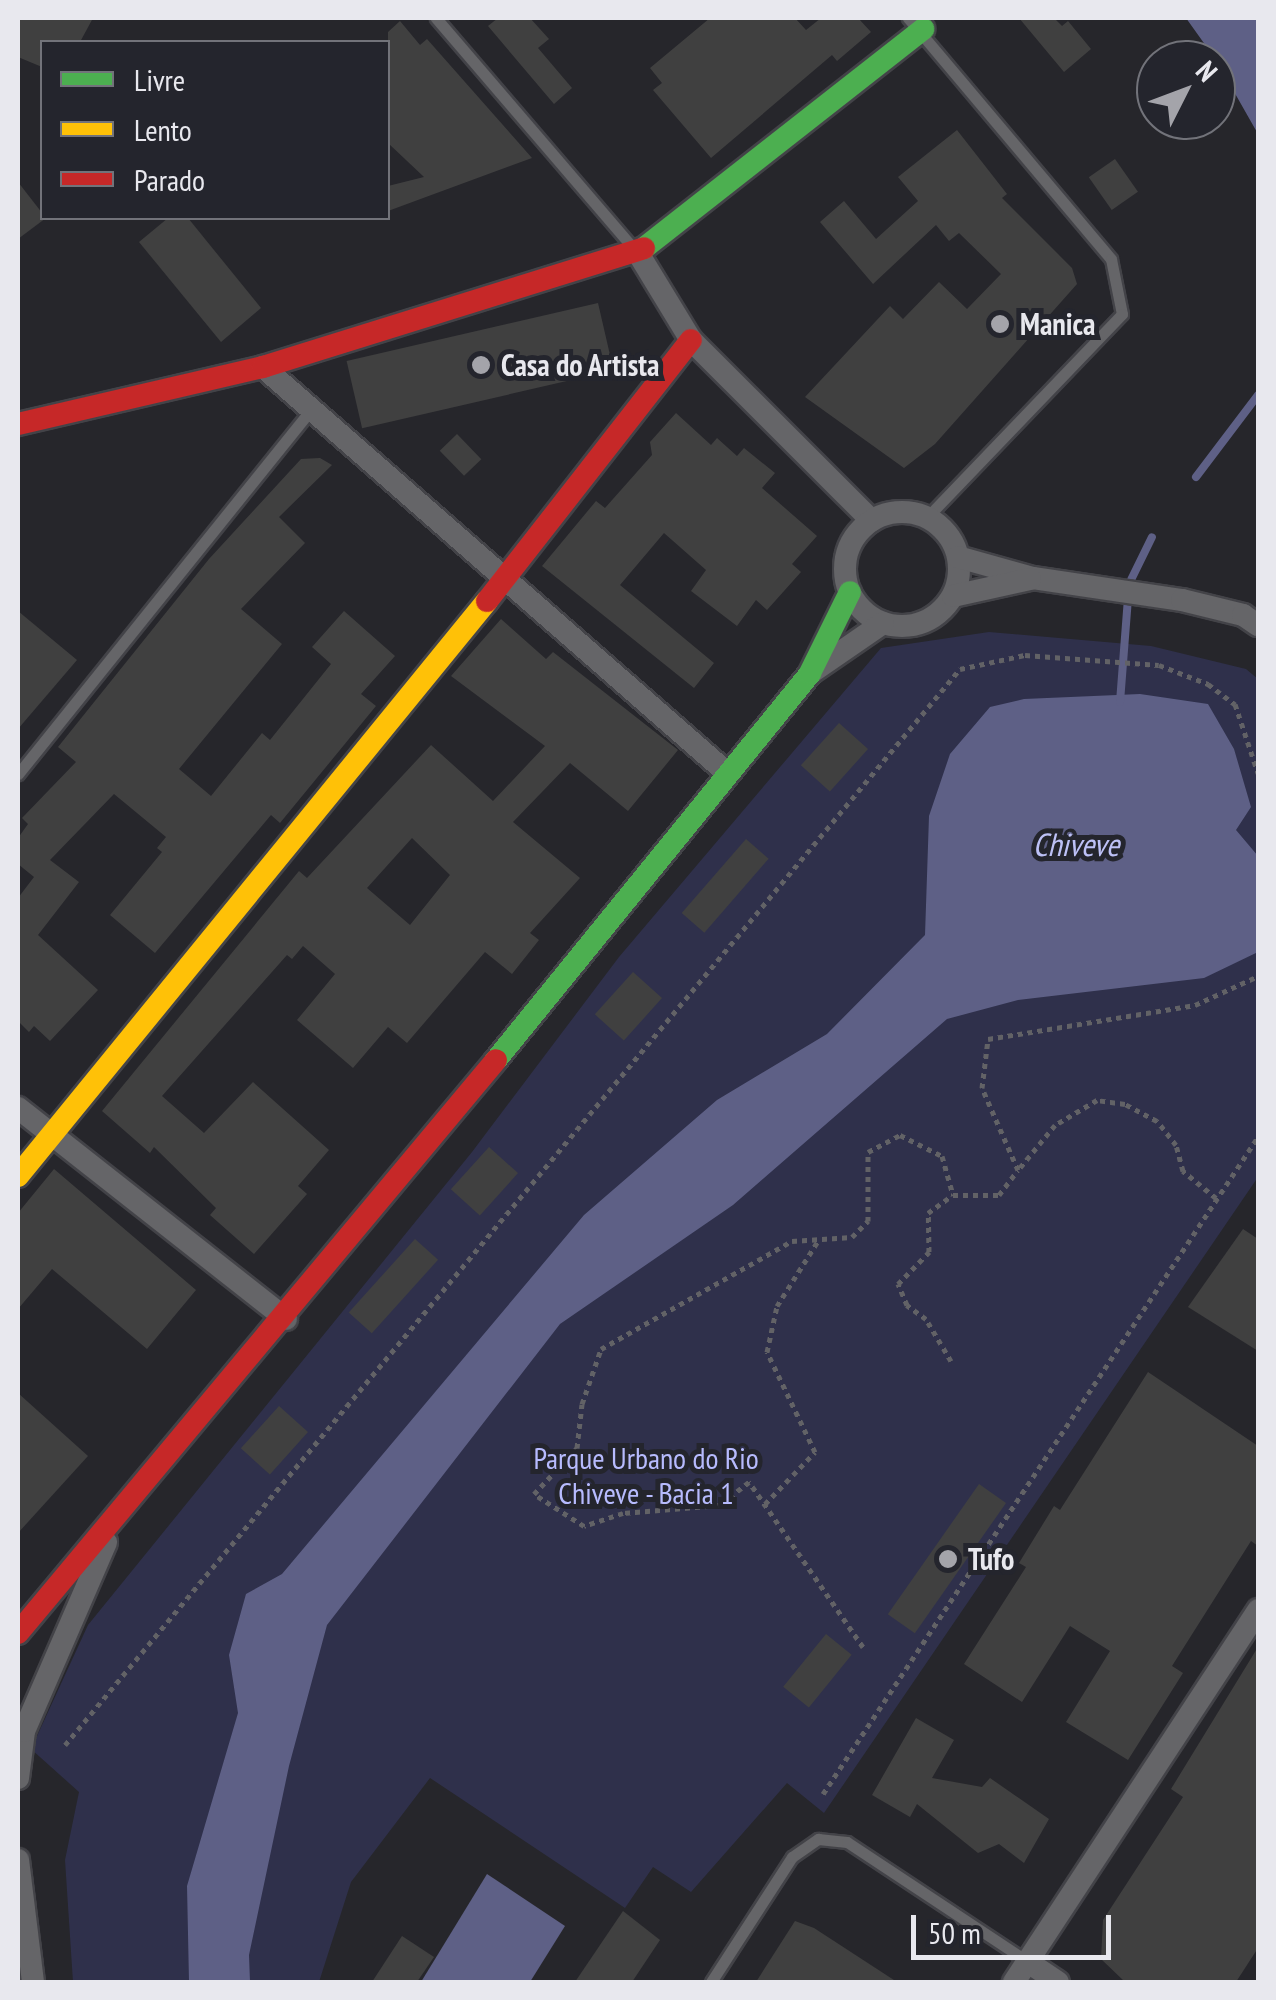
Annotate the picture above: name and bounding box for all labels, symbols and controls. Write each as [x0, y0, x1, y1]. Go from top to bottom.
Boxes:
legend [40, 40, 390, 220]
north arrow [1136, 40, 1236, 140]
text: N [1188, 53, 1226, 89]
text: Livre [134, 60, 185, 99]
text: Lento [134, 110, 192, 149]
text: Parado [134, 160, 205, 199]
place label: Manica [1020, 306, 1095, 342]
marker: Manica [989, 313, 1011, 335]
place label: Casa do Artista [501, 347, 660, 383]
marker: Casa do Artista [470, 354, 492, 376]
water label: Chiveve [1033, 825, 1119, 863]
park label: Parque Urbano do Rio Chiveve - Bacia 1 [533, 1440, 759, 1510]
place label: Tufo [968, 1541, 1014, 1577]
marker: Tufo [937, 1548, 959, 1570]
scale bar [916, 1895, 1116, 1957]
text: 50 m [928, 1913, 981, 1952]

